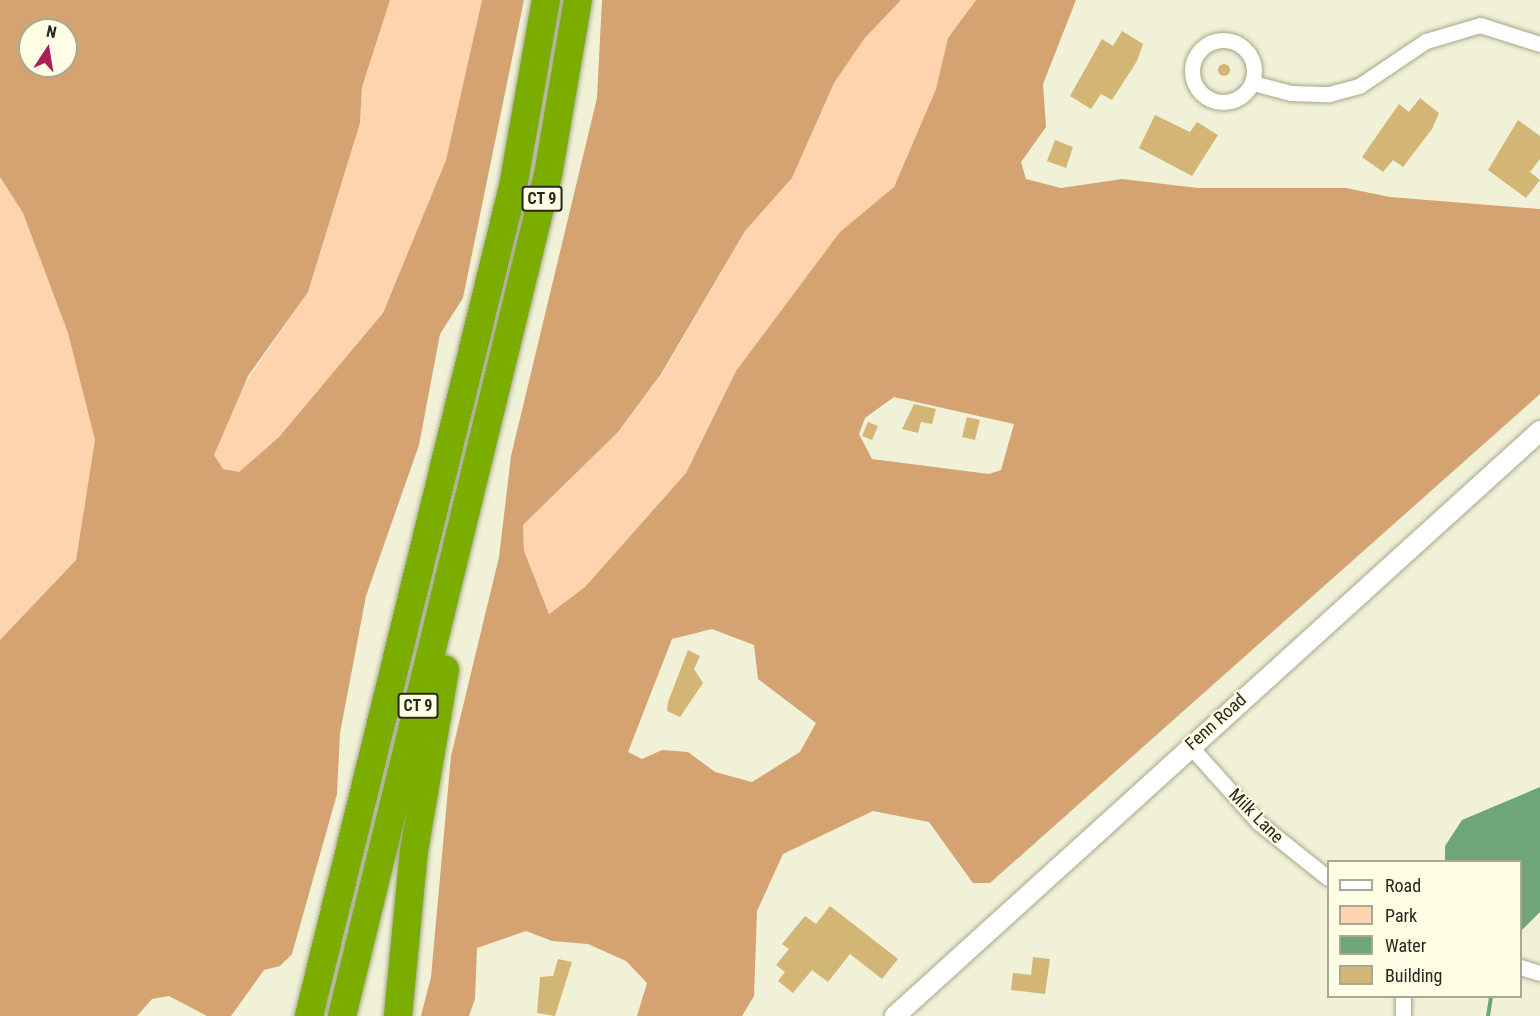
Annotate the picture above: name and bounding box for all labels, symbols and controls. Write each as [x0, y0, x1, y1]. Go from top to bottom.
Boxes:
north arrow [18, 18, 78, 78]
text: N [45, 22, 58, 42]
road number: CT 9 [521, 186, 563, 212]
street label: Fenn Road [1181, 689, 1251, 755]
road number: CT 9 [397, 693, 439, 719]
street label: Milk Lane [1224, 784, 1288, 848]
legend [1327, 860, 1522, 998]
text: Road [1385, 875, 1421, 896]
text: Park [1385, 905, 1417, 926]
text: Water [1385, 935, 1426, 956]
text: Building [1385, 965, 1442, 986]

